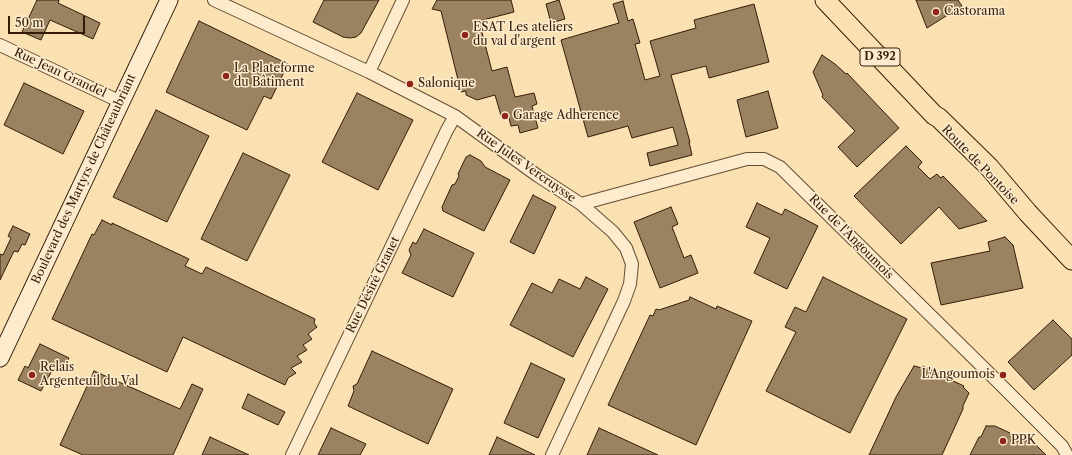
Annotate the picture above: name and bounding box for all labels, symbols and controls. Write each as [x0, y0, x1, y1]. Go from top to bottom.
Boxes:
place label: Castorama [944, 5, 1005, 19]
marker: Castorama [931, 7, 941, 17]
scale bar [10, 8, 87, 34]
text: 50 m [15, 15, 44, 30]
place label: ESAT Les ateliers du val d'argent [473, 21, 573, 49]
marker: ESAT Les ateliers du val d'argent [460, 30, 470, 40]
street label: Rue Jean Grandel [12, 45, 108, 101]
road number: D 392 [860, 48, 900, 66]
place label: La Plateforme du Bâtiment [234, 62, 315, 90]
marker: La Plateforme du Bâtiment [221, 71, 231, 81]
street label: Boulevard des Martyrs de Châteaubriant [29, 72, 139, 286]
place label: Salonique [418, 77, 475, 91]
marker: Salonique [405, 79, 415, 89]
place label: Garage Adherence [513, 109, 619, 123]
marker: Garage Adherence [500, 111, 510, 121]
street label: Route de Pontoise [939, 122, 1021, 208]
street label: Rue Jules Vercruysse [474, 126, 578, 206]
street label: Rue de l'Angoumois [806, 192, 896, 282]
street label: Rue Désiré Granet [343, 234, 403, 336]
place label: Relais Argenteuil du Val [40, 361, 139, 389]
place label: L'Angoumois [921, 368, 995, 382]
marker: Relais Argenteuil du Val [27, 370, 37, 380]
marker: L'Angoumois [998, 370, 1008, 380]
place label: PPK [1011, 434, 1036, 448]
marker: PPK [998, 436, 1008, 446]

